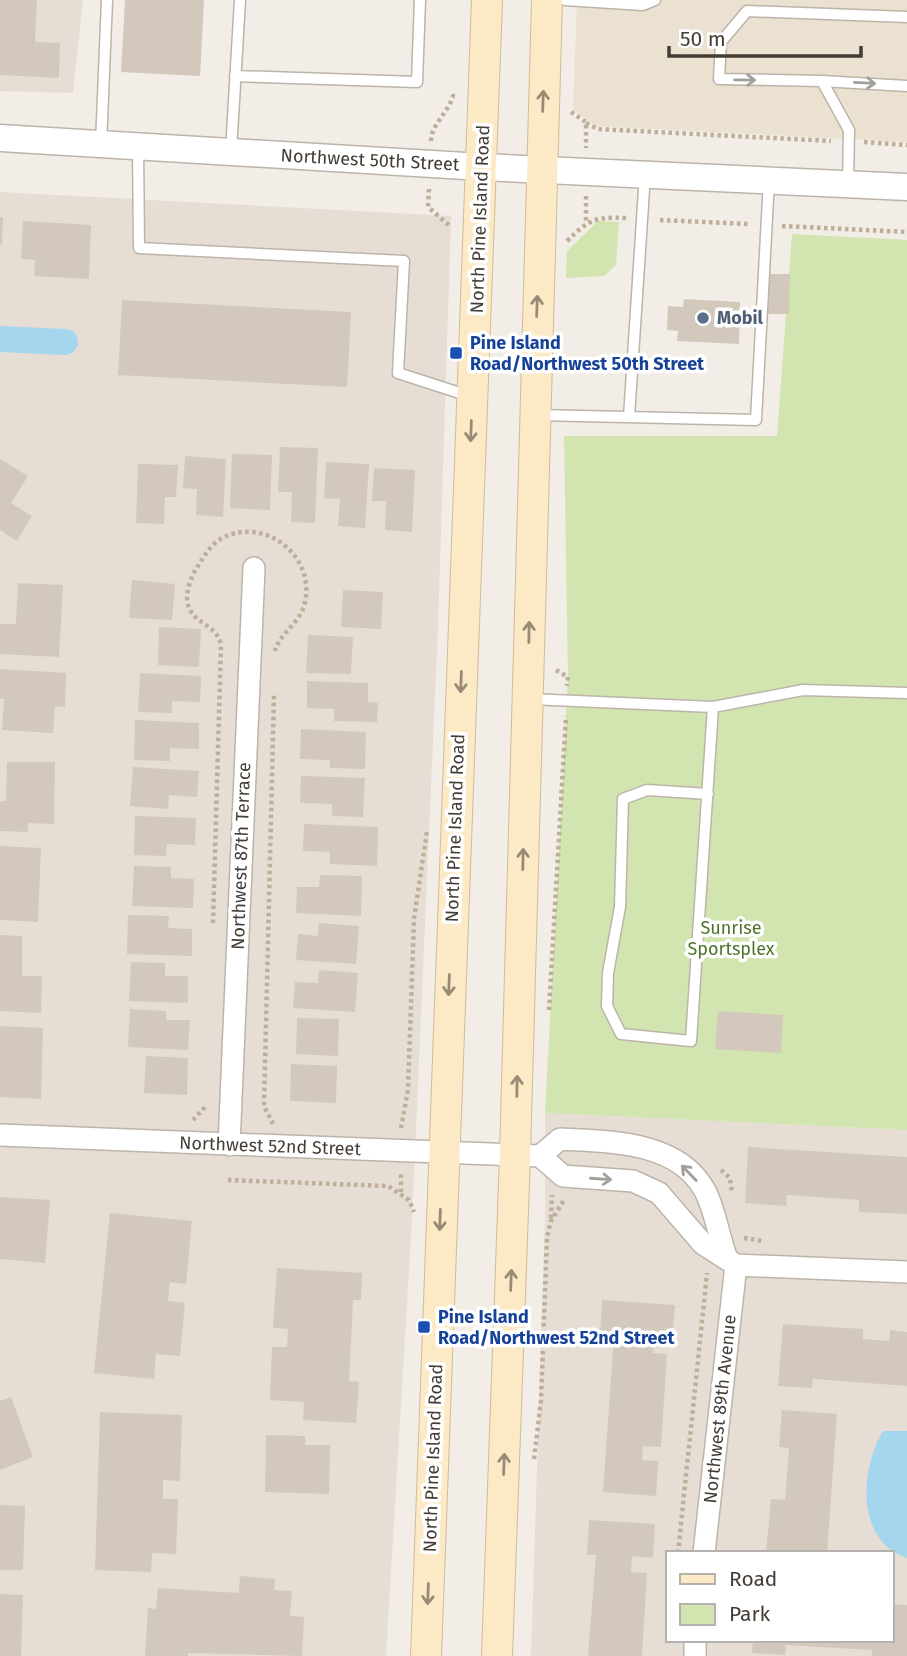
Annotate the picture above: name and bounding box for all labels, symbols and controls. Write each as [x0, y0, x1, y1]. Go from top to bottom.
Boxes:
scale bar [669, 14, 862, 58]
text: 50 m [680, 26, 726, 52]
one-way arrow [734, 73, 757, 86]
one-way arrow [853, 77, 876, 90]
one-way arrow [537, 90, 550, 113]
street label: North Pine Island Road [466, 124, 494, 314]
street label: Northwest 50th Street [280, 144, 460, 176]
one-way arrow [530, 295, 544, 318]
place label: Mobil [717, 307, 763, 329]
marker: Mobil [695, 310, 711, 326]
place label: Pine Island Road/Northwest 50th Street [470, 332, 705, 375]
marker: Pine Island Road/Northwest 50th Street [448, 345, 464, 361]
one-way arrow [465, 419, 478, 442]
one-way arrow [522, 620, 535, 643]
one-way arrow [455, 671, 468, 694]
street label: North Pine Island Road [441, 733, 469, 923]
street label: Northwest 87th Terrace [227, 762, 255, 950]
one-way arrow [516, 848, 530, 871]
park label: Sunrise Sportsplex [687, 917, 775, 960]
one-way arrow [443, 973, 456, 996]
one-way arrow [510, 1075, 524, 1098]
street label: Northwest 52nd Street [179, 1132, 362, 1160]
one-way arrow [680, 1165, 697, 1182]
one-way arrow [589, 1172, 612, 1185]
one-way arrow [434, 1208, 447, 1231]
one-way arrow [504, 1269, 517, 1292]
place label: Pine Island Road/Northwest 52nd Street [438, 1306, 675, 1349]
street label: Northwest 89th Avenue [699, 1313, 741, 1505]
marker: Pine Island Road/Northwest 52nd Street [416, 1319, 432, 1335]
street label: North Pine Island Road [419, 1363, 447, 1553]
one-way arrow [497, 1453, 510, 1476]
legend [666, 1551, 893, 1642]
text: Road [729, 1566, 777, 1592]
one-way arrow [422, 1582, 435, 1605]
text: Park [729, 1601, 771, 1627]

